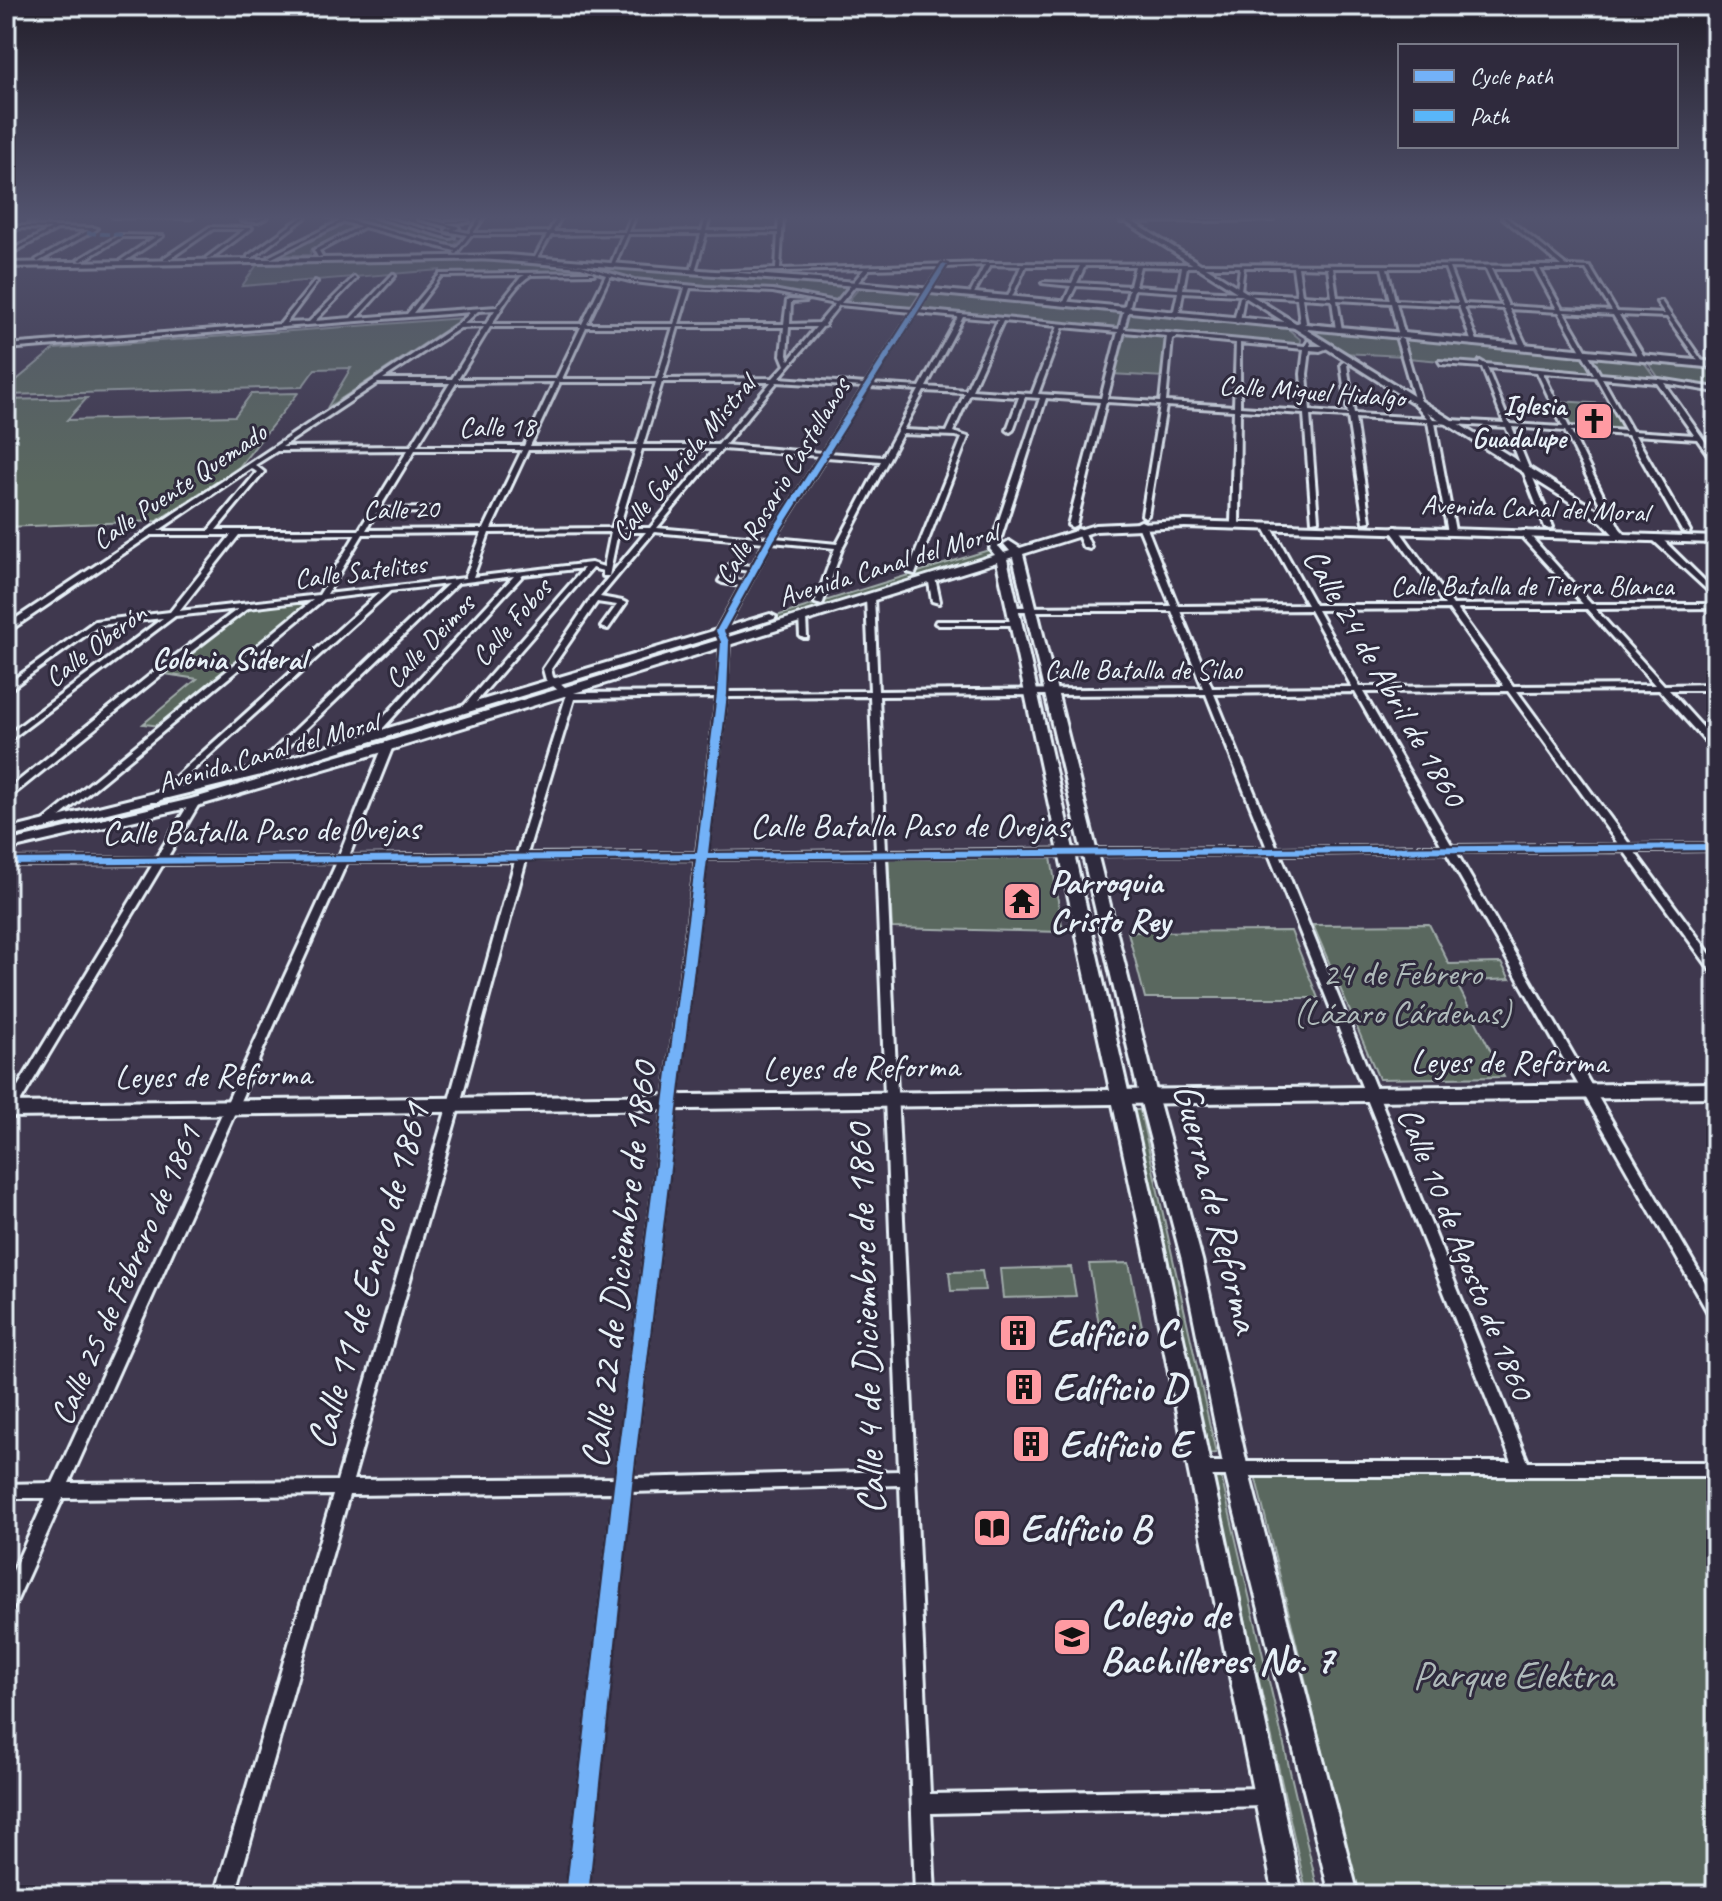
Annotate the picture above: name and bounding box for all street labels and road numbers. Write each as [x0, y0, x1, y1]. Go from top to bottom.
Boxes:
street label: Calle Gabriela Mistral [603, 364, 766, 548]
street label: Calle Miguel Hidalgo [1218, 367, 1409, 415]
street label: Calle Rosario Castellanos [707, 369, 859, 591]
street label: Calle 18 [459, 409, 537, 444]
street label: Calle Puente Quemado [85, 414, 275, 557]
street label: Avenida Canal del Moral [1421, 487, 1655, 530]
street label: Calle 20 [363, 491, 442, 527]
street label: Avenida Canal del Moral [774, 512, 1007, 614]
street label: Calle 24 de Abril de 1860 [1294, 540, 1478, 816]
street label: Calle Satelites [292, 545, 430, 596]
street label: Calle Batalla de Tierra Blanca [1390, 568, 1675, 603]
street label: Calle Fobos [464, 569, 560, 673]
street label: Calle Deimos [376, 585, 483, 696]
street label: Calle Oberón [37, 595, 154, 695]
street label: Calle Batalla de Silao [1044, 652, 1244, 687]
street label: Avenida Canal del Moral [154, 702, 387, 800]
street label: Calle Batalla Paso de Ovejas [750, 804, 1071, 847]
street label: Calle Batalla Paso de Ovejas [102, 806, 424, 854]
street label: Leyes de Reforma [1411, 1040, 1610, 1083]
street label: Leyes de Reforma [762, 1044, 963, 1090]
street label: Leyes de Reforma [114, 1052, 315, 1098]
street label: Calle 22 de Diciembre de 1860 [569, 1056, 669, 1471]
street label: Guerra de Reforma [1162, 1078, 1273, 1340]
street label: Calle 11 de Enero de 1861 [295, 1095, 442, 1455]
street label: Calle 10 de Agosto de 1860 [1388, 1101, 1545, 1408]
street label: Calle 25 de Febrero de 1861 [40, 1117, 211, 1431]
street label: Calle 4 de Diciembre de 1860 [833, 1120, 897, 1515]

